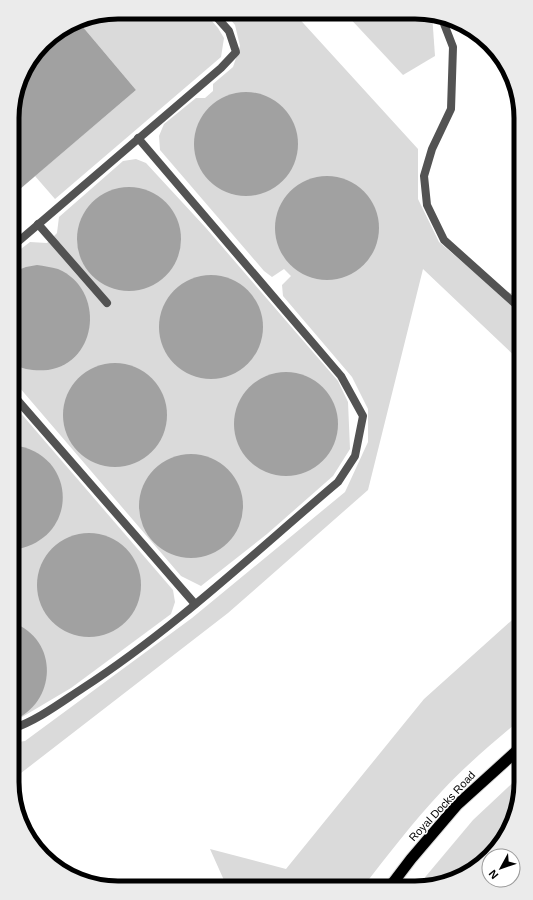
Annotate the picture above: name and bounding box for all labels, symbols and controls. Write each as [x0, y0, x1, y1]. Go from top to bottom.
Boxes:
street label: Royal Docks Road [407, 769, 477, 843]
north arrow [481, 848, 521, 888]
text: N [486, 867, 500, 881]

